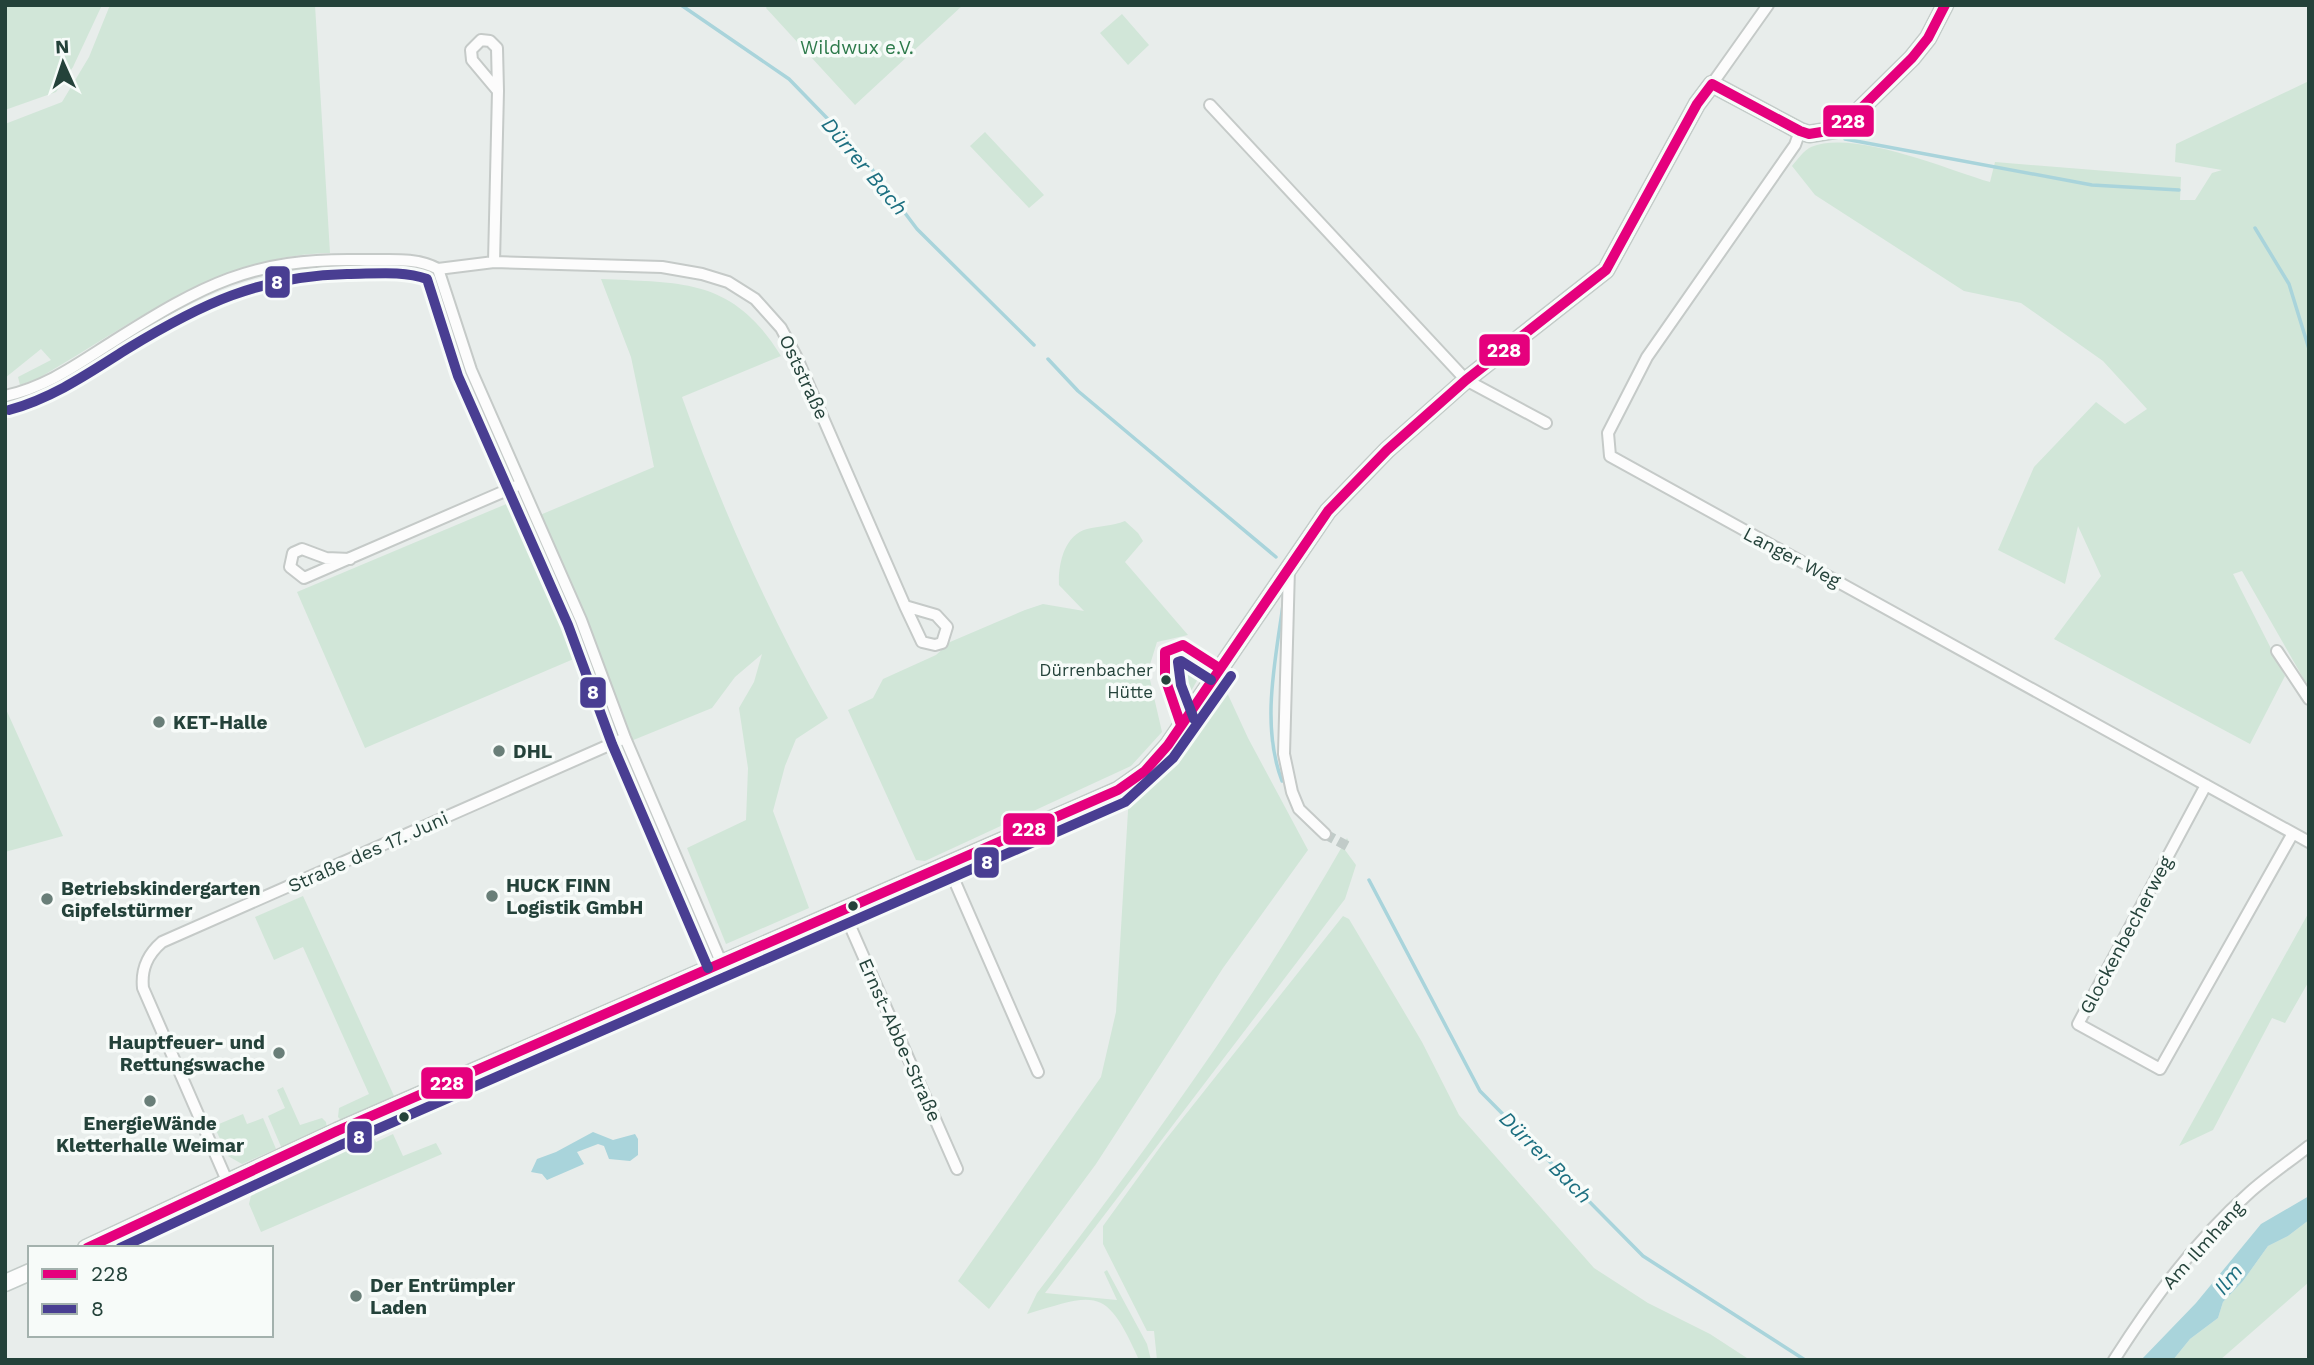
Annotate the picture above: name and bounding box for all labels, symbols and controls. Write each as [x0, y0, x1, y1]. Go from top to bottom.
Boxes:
north arrow [28, 28, 98, 98]
text: N [54, 35, 70, 58]
park label: Wildwux e.V. [800, 36, 914, 59]
line badge: 228 [1822, 104, 1875, 138]
text: 228 [1831, 110, 1865, 133]
water label: Dürrer Bach [817, 112, 913, 220]
line badge: 8 [264, 265, 291, 299]
text: 8 [271, 271, 283, 294]
street label: Oststraße [774, 331, 834, 423]
line badge: 228 [1478, 333, 1531, 367]
text: 228 [1487, 339, 1521, 362]
street label: Langer Weg [1739, 522, 1845, 593]
place label: Dürrenbacher Hütte [1039, 660, 1153, 702]
marker: Dürrenbacher Hütte [1159, 673, 1173, 687]
line badge: 8 [579, 676, 607, 709]
text: 8 [587, 681, 599, 704]
place label: KET-Halle [173, 711, 267, 734]
marker: KET-Halle [151, 714, 167, 730]
place label: DHL [513, 740, 552, 763]
marker: DHL [491, 743, 507, 759]
street label: Straße des 17. Juni [284, 806, 452, 898]
line badge: 228 [1002, 812, 1056, 846]
text: 228 [1012, 818, 1046, 841]
line badge: 8 [973, 846, 1000, 879]
text: 8 [981, 851, 993, 874]
street label: Glockenbecherweg [2075, 851, 2178, 1018]
place label: HUCK FINN Logistik GmbH [506, 874, 643, 919]
place label: Betriebskindergarten Gipfelstürmer [61, 877, 261, 922]
marker: HUCK FINN Logistik GmbH [484, 888, 500, 904]
marker: Betriebskindergarten Gipfelstürmer [39, 891, 55, 907]
unlabelled marker [846, 899, 860, 913]
street label: Ernst-Abbe-Straße [854, 955, 946, 1125]
place label: Hauptfeuer- und Rettungswache [108, 1031, 265, 1076]
marker: Hauptfeuer- und Rettungswache [271, 1045, 287, 1061]
line badge: 228 [420, 1066, 474, 1100]
text: 228 [430, 1072, 464, 1095]
marker: EnergieWände Kletterhalle Weimar [142, 1093, 158, 1109]
water label: Dürrer Bach [1495, 1106, 1597, 1208]
unlabelled marker [397, 1110, 411, 1124]
place label: EnergieWände Kletterhalle Weimar [56, 1112, 245, 1157]
line badge: 8 [346, 1120, 373, 1154]
text: 8 [353, 1126, 365, 1149]
street label: Am Ilmhang [2157, 1196, 2249, 1294]
legend [28, 1246, 273, 1337]
water label: Ilm [2208, 1259, 2248, 1299]
text: 228 [91, 1261, 128, 1286]
place label: Der Entrümpler Laden [370, 1274, 516, 1319]
marker: Der Entrümpler Laden [348, 1288, 364, 1304]
text: 8 [91, 1296, 104, 1321]

